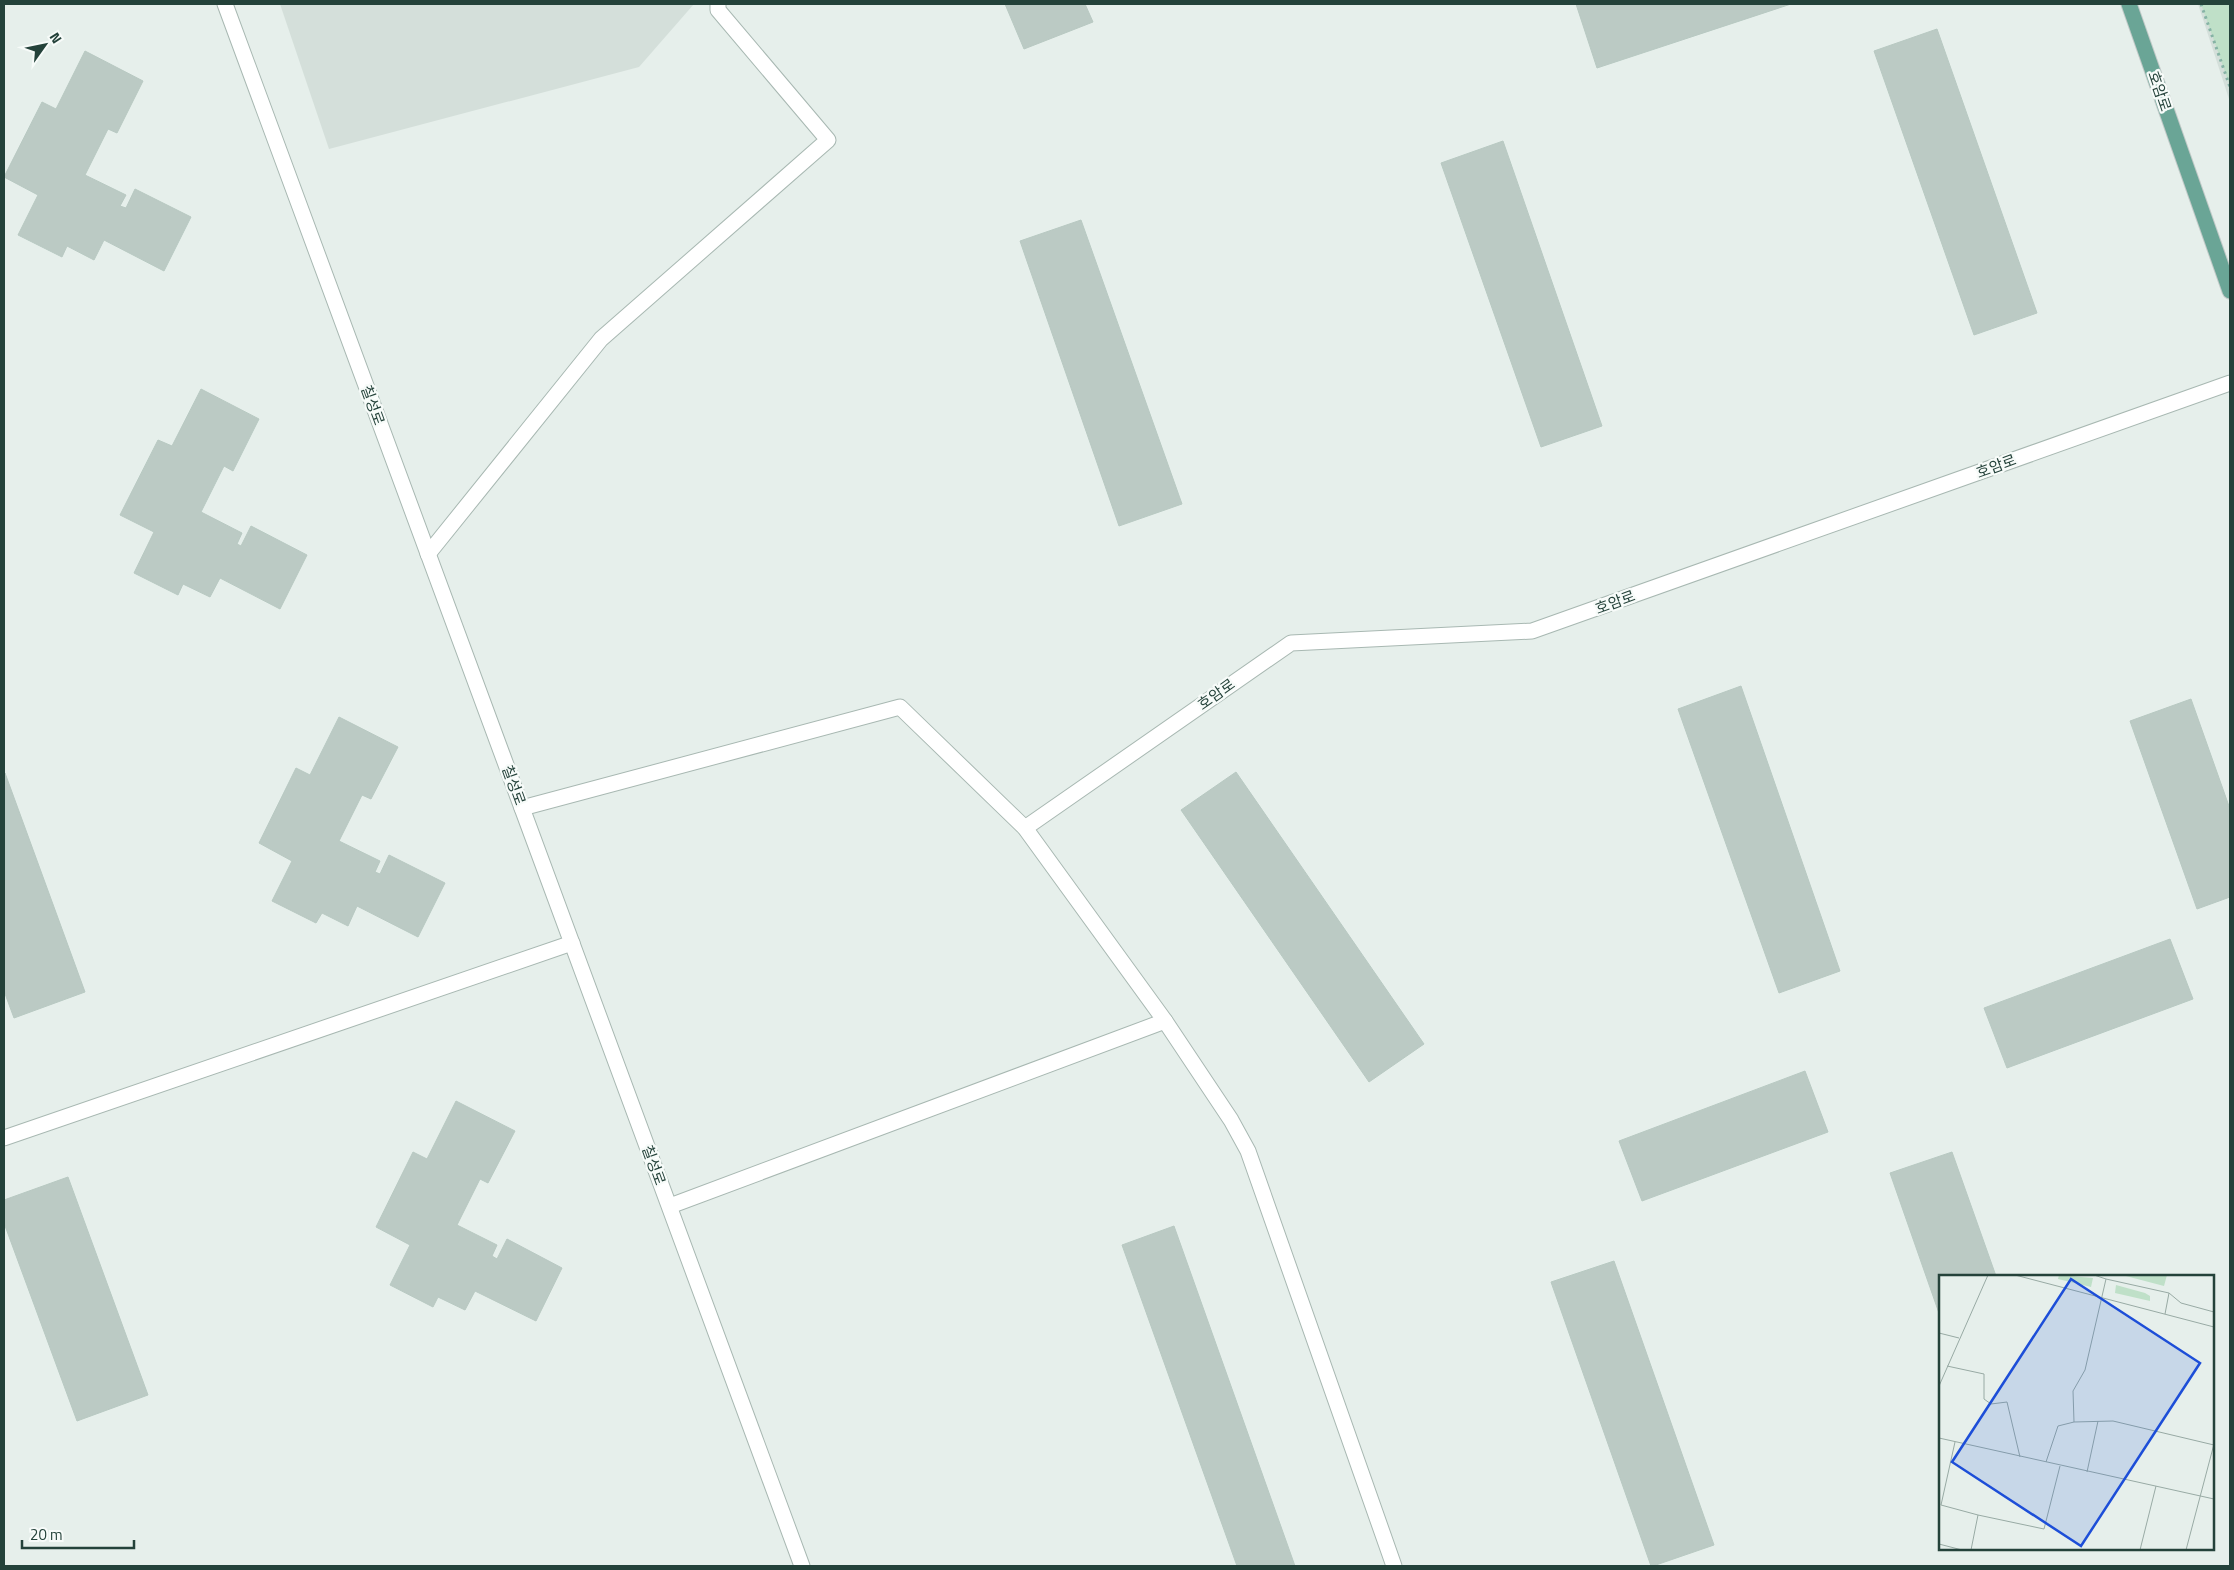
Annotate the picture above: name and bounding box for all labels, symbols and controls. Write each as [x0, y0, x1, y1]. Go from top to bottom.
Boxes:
north arrow [20, 20, 70, 70]
text: N [45, 28, 68, 47]
street label: 호암로 [2142, 68, 2178, 114]
street label: 칠성로 [355, 382, 391, 428]
street label: 호암로 [1973, 448, 2019, 484]
street label: 호암로 [1592, 584, 1638, 620]
street label: 호암로 [1192, 673, 1240, 715]
street label: 칠성로 [496, 762, 532, 808]
street label: 칠성로 [636, 1142, 672, 1188]
inset map [1939, 1275, 2214, 1550]
scale bar [22, 1518, 135, 1550]
text: 20 m [30, 1523, 63, 1546]

